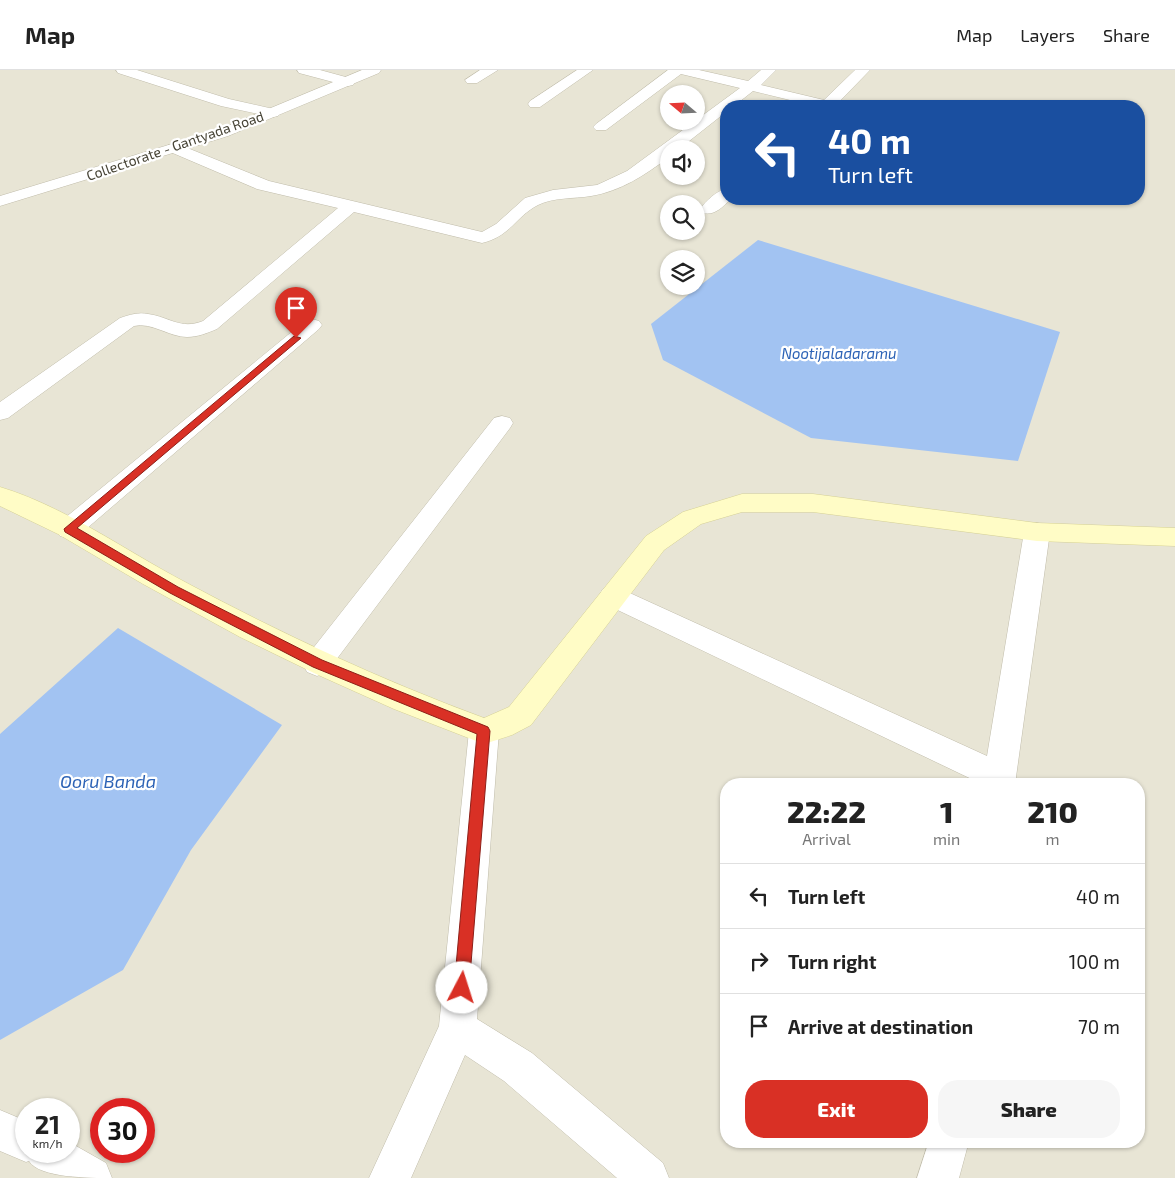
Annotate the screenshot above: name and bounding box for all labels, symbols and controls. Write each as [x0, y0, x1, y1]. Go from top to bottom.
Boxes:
text: Map [25, 20, 75, 49]
text: Map [956, 24, 992, 46]
text: Layers [1020, 24, 1075, 46]
text: Share [1103, 24, 1150, 46]
north arrow [660, 85, 705, 130]
map controls [660, 85, 705, 295]
street label: Collectorate - Gantyada Road [84, 107, 266, 184]
text: 40 m [828, 119, 911, 161]
icon: left [745, 120, 810, 185]
button: sound [660, 140, 705, 185]
text: Turn left [828, 161, 913, 187]
button: search [660, 195, 705, 240]
button: layers [660, 250, 705, 295]
pin [275, 287, 317, 338]
icon: arrive [282, 294, 310, 322]
water label: Nootijaladaramu [781, 344, 897, 363]
water label: Ooru Banda [60, 770, 156, 792]
text: 22:22 [787, 793, 866, 829]
text: 1 [940, 793, 953, 829]
text: 210 [1027, 793, 1078, 829]
text: Arrival [802, 829, 851, 848]
text: min [933, 829, 960, 848]
text: m [1046, 829, 1060, 848]
icon: left [745, 882, 773, 910]
text: Turn left [788, 885, 865, 908]
text: 40 m [1076, 885, 1120, 908]
icon: right [745, 947, 773, 975]
text: Turn right [788, 950, 876, 973]
text: 100 m [1069, 950, 1120, 973]
position arrow [435, 961, 487, 1013]
icon: arrive [745, 1012, 773, 1040]
text: Arrive at destination [788, 1015, 973, 1038]
text: 70 m [1078, 1015, 1120, 1038]
button: Exit [745, 1080, 928, 1138]
button: Share [938, 1080, 1120, 1138]
speed limit sign: 30 [90, 1098, 155, 1163]
text: 21 [35, 1109, 60, 1139]
text: km/h [33, 1136, 62, 1150]

